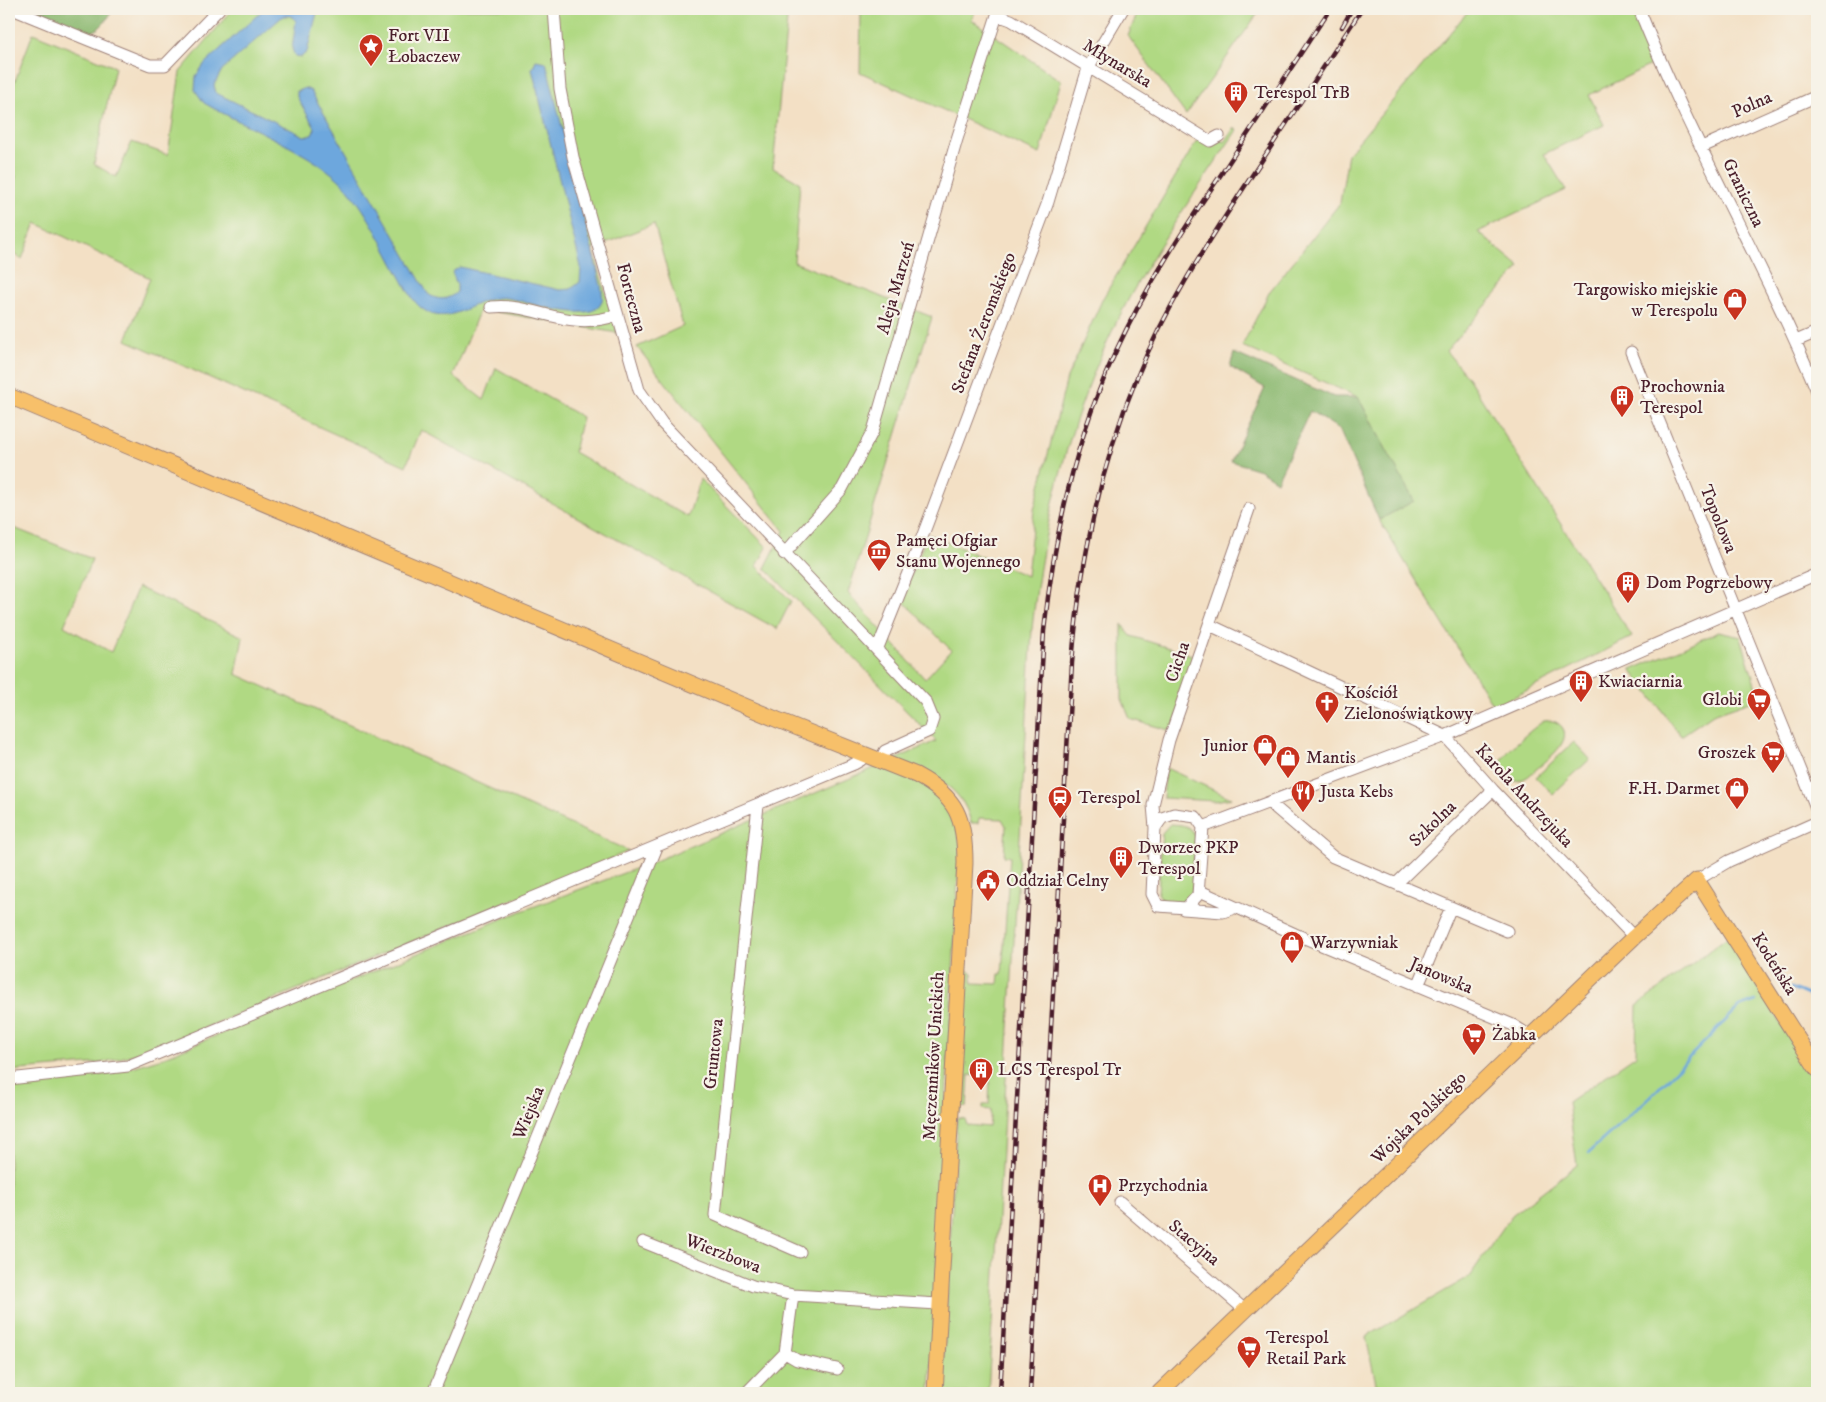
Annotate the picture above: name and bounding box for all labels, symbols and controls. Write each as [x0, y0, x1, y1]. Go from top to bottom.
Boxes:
place label: Fort VII Łobaczew [388, 25, 461, 68]
place icon: Fort VII Łobaczew [358, 33, 384, 67]
street label: Młynarska [1079, 35, 1156, 93]
building icon: Terespol TrB [1223, 80, 1249, 114]
place label: Terespol TrB [1254, 82, 1350, 104]
street label: Polna [1729, 86, 1776, 123]
street label: Graniczna [1717, 155, 1769, 231]
street label: Aleja Marzeń [872, 238, 920, 337]
street label: Stefana Żeromskiego [947, 249, 1021, 397]
street label: Forteczna [611, 261, 651, 336]
place label: Targowisko miejskie w Terespolu [1574, 279, 1718, 322]
shop icon: Targowisko miejskie w Terespolu [1722, 287, 1748, 321]
place label: Prochownia Terespol [1640, 376, 1725, 419]
building icon: Prochownia Terespol [1609, 384, 1635, 418]
street label: Topolowa [1694, 482, 1742, 557]
place label: Pamęci Ofgiar Stanu Wojennego [896, 530, 1021, 573]
museum icon: Pamęci Ofgiar Stanu Wojennego [866, 538, 892, 572]
building icon: Dom Pogrzebowy [1615, 570, 1641, 604]
place label: Dom Pogrzebowy [1646, 572, 1773, 594]
street label: Cicha [1161, 639, 1195, 685]
building icon: Kwiaciarnia [1568, 669, 1594, 703]
place label: Kwiaciarnia [1598, 671, 1683, 693]
place label: Kościół Zielonoświątkowy [1344, 682, 1473, 725]
supermarket icon: Globi [1746, 687, 1772, 721]
place label: Globi [1702, 689, 1742, 711]
church icon: Kościół Zielonoświątkowy [1314, 690, 1340, 724]
shop icon: Junior [1252, 733, 1278, 767]
place label: Junior [1201, 735, 1248, 757]
street label: Karola Andrzejuka [1470, 740, 1578, 853]
supermarket icon: Groszek [1760, 740, 1786, 774]
place label: Groszek [1698, 742, 1756, 764]
shop icon: Mantis [1275, 745, 1301, 779]
place label: Mantis [1306, 747, 1356, 769]
shop icon: F.H. Darmet [1724, 776, 1750, 810]
place label: F.H. Darmet [1628, 778, 1720, 800]
restaurant icon: Justa Kebs [1290, 779, 1316, 813]
place label: Justa Kebs [1318, 781, 1393, 803]
station icon: Terespol [1047, 785, 1073, 819]
place label: Terespol [1078, 787, 1141, 809]
street label: Szkolna [1405, 796, 1461, 852]
place label: Dworzec PKP Terespol [1138, 837, 1239, 880]
building icon: Dworzec PKP Terespol [1108, 845, 1134, 879]
public building icon: Oddział Celny [975, 868, 1001, 902]
place label: Oddział Celny [1006, 870, 1109, 892]
street label: Kodeńska [1746, 929, 1802, 1000]
shop icon: Warzywniak [1279, 930, 1305, 964]
place label: Warzywniak [1309, 932, 1398, 954]
street label: Janowska [1404, 952, 1476, 999]
street label: Męczenników Unickich [919, 970, 949, 1141]
street label: Gruntowa [699, 1017, 729, 1090]
supermarket icon: Żabka [1461, 1022, 1487, 1056]
place label: Żabka [1492, 1024, 1536, 1046]
building icon: LCS Terespol Tr [968, 1057, 994, 1091]
place label: LCS Terespol Tr [998, 1059, 1121, 1081]
street label: Wojska Polskiego [1366, 1067, 1471, 1170]
street label: Wiejska [508, 1083, 550, 1144]
hospital icon: Przychodnia [1087, 1173, 1113, 1207]
place label: Przychodnia [1118, 1175, 1208, 1197]
street label: Stacyjna [1164, 1215, 1225, 1271]
street label: Wierzbowa [681, 1229, 764, 1279]
place label: Terespol Retail Park [1266, 1327, 1346, 1370]
supermarket icon: Terespol Retail Park [1236, 1335, 1262, 1369]

